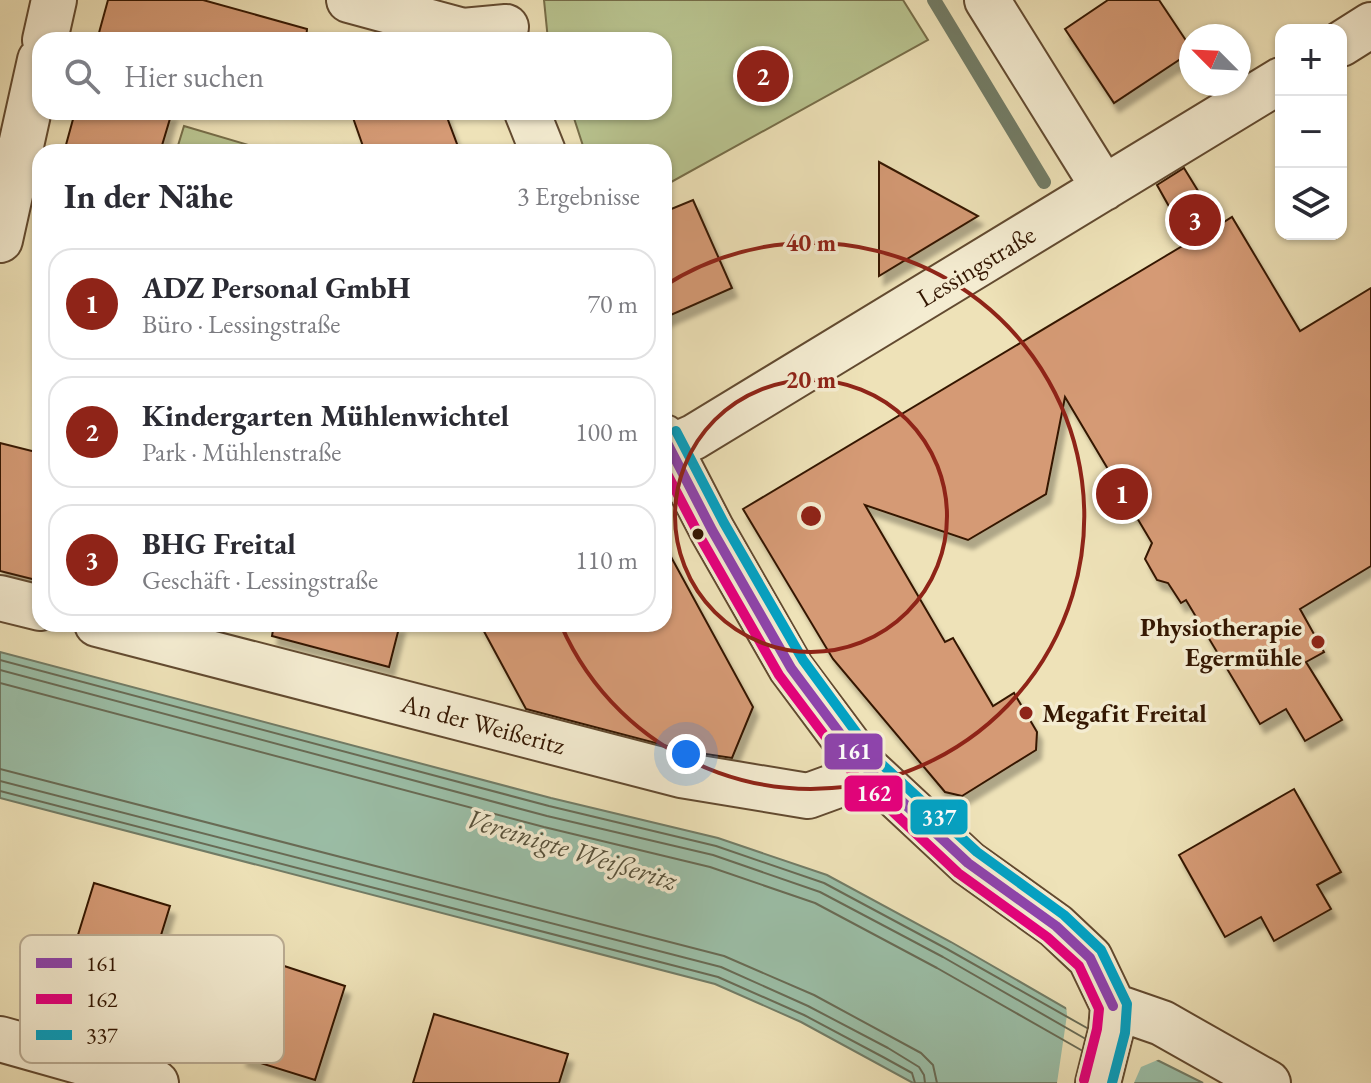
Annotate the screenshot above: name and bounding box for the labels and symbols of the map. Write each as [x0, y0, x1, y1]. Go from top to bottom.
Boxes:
north arrow [1179, 24, 1251, 96]
pin: 2 [737, 46, 789, 106]
pin: 3 [1169, 190, 1221, 250]
street label: Lessingstraße [910, 217, 1042, 315]
text: 40 m [786, 227, 836, 258]
text: 20 m [786, 364, 836, 395]
pin: 1 [1096, 464, 1148, 524]
centre of rings [797, 502, 825, 530]
unlabelled marker [690, 526, 706, 542]
place label: Physiotherapie Egermühle [1140, 610, 1302, 674]
marker: Physiotherapie Egermühle [1309, 633, 1327, 651]
street label: An der Weißeritz [396, 686, 569, 762]
place label: Megafit Freital [1042, 696, 1207, 730]
marker: Megafit Freital [1017, 704, 1035, 722]
line badge: 161 [823, 732, 884, 771]
your location [666, 734, 706, 774]
text: 161 [837, 737, 871, 766]
line badge: 162 [843, 774, 904, 813]
text: 162 [857, 779, 892, 808]
line badge: 337 [909, 798, 969, 836]
water label: Vereinigte Weißeritz [462, 800, 682, 898]
text: 337 [922, 803, 957, 832]
legend [20, 935, 284, 1063]
text: 161 [86, 949, 118, 978]
text: 162 [86, 985, 118, 1014]
text: 337 [86, 1021, 118, 1050]

